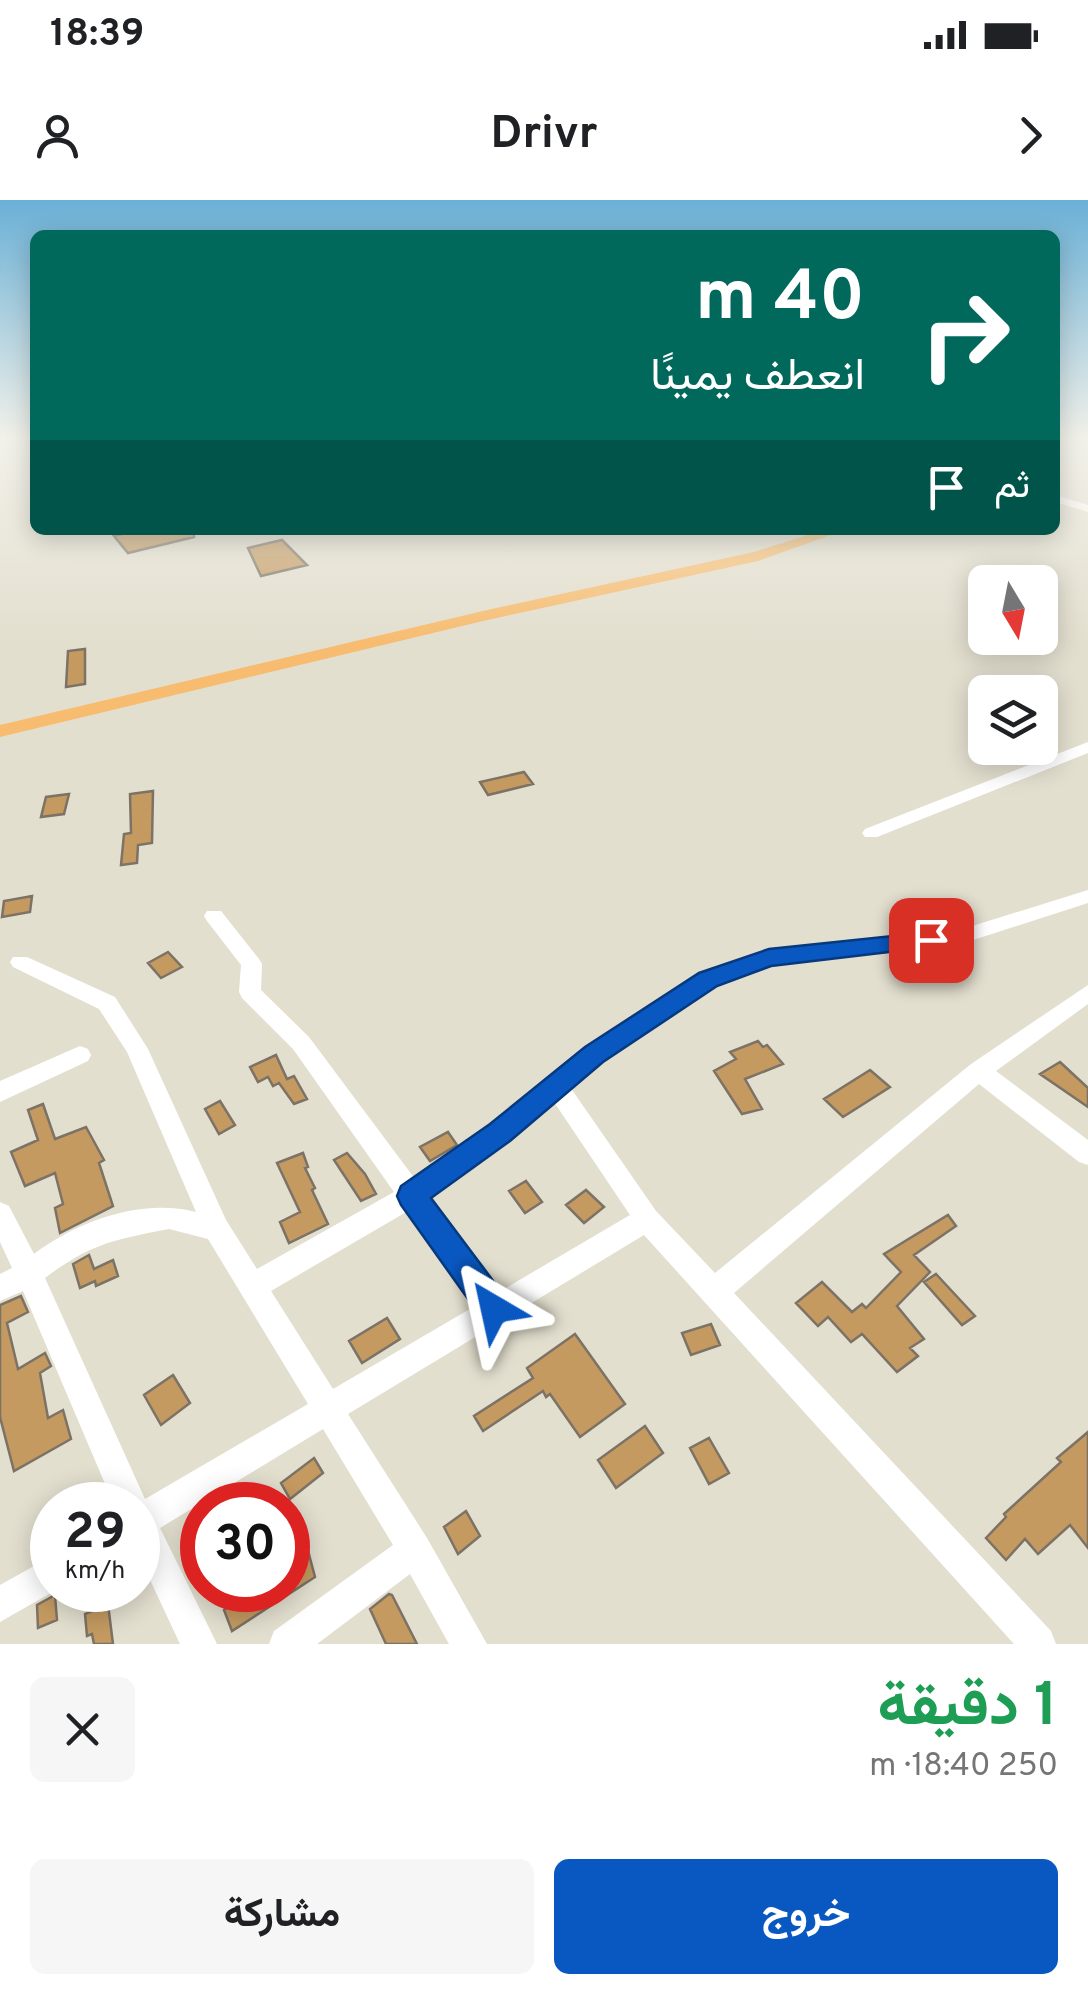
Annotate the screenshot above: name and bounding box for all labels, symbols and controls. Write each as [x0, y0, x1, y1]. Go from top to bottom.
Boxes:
text: 18:39 [50, 11, 144, 60]
text: Drivr [490, 107, 598, 164]
icon: person [30, 108, 85, 163]
icon: forward [1003, 108, 1058, 163]
text: 40 m [695, 256, 865, 345]
icon: right [900, 270, 1030, 400]
text: انعطف يمينًا [650, 349, 865, 406]
icon: arrive [919, 460, 974, 515]
text: ثم [994, 463, 1030, 512]
north arrow [968, 565, 1058, 655]
map controls [968, 565, 1058, 765]
button: layers [968, 675, 1058, 765]
pin [889, 898, 974, 983]
icon: arrive [904, 913, 959, 968]
position arrow [442, 1257, 546, 1361]
speed limit sign: 30 [180, 1482, 310, 1612]
text: 29 [64, 1503, 126, 1566]
text: km/h [65, 1556, 125, 1588]
text: 1 دقيقة [878, 1671, 1058, 1747]
button: close [30, 1677, 135, 1782]
text: 250 m · 18:40 [869, 1747, 1058, 1787]
button: مشاركة [30, 1859, 534, 1974]
button: خروج [554, 1859, 1058, 1974]

